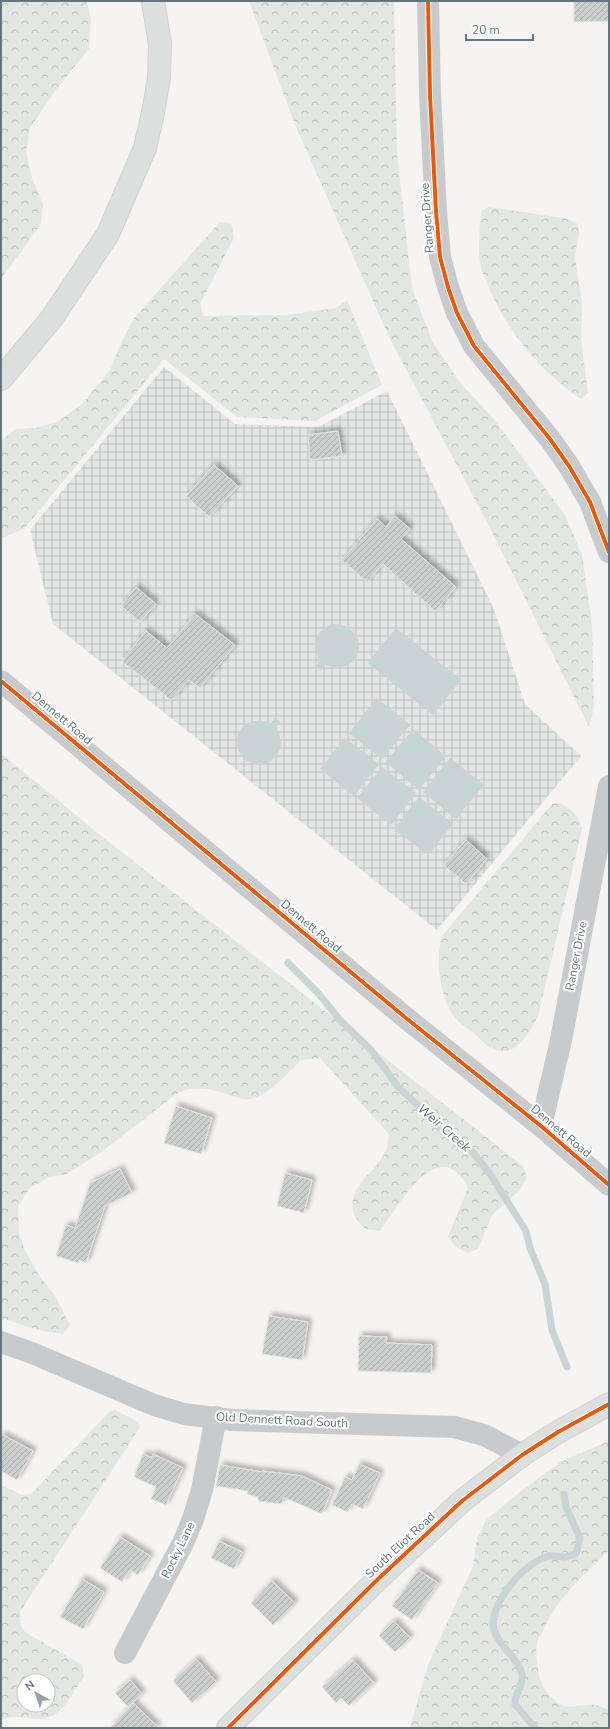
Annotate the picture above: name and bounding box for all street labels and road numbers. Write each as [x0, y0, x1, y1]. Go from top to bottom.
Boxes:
street label: Ranger Drive [417, 182, 437, 254]
street label: Dennett Road [28, 688, 96, 748]
street label: Dennett Road [277, 896, 345, 956]
street label: Ranger Drive [561, 920, 591, 992]
street label: Dennett Road [527, 1101, 595, 1161]
street label: Old Dennett Road South [216, 1409, 348, 1431]
street label: South Eliot Road [362, 1508, 438, 1582]
street label: Rocky Lane [157, 1519, 199, 1581]

